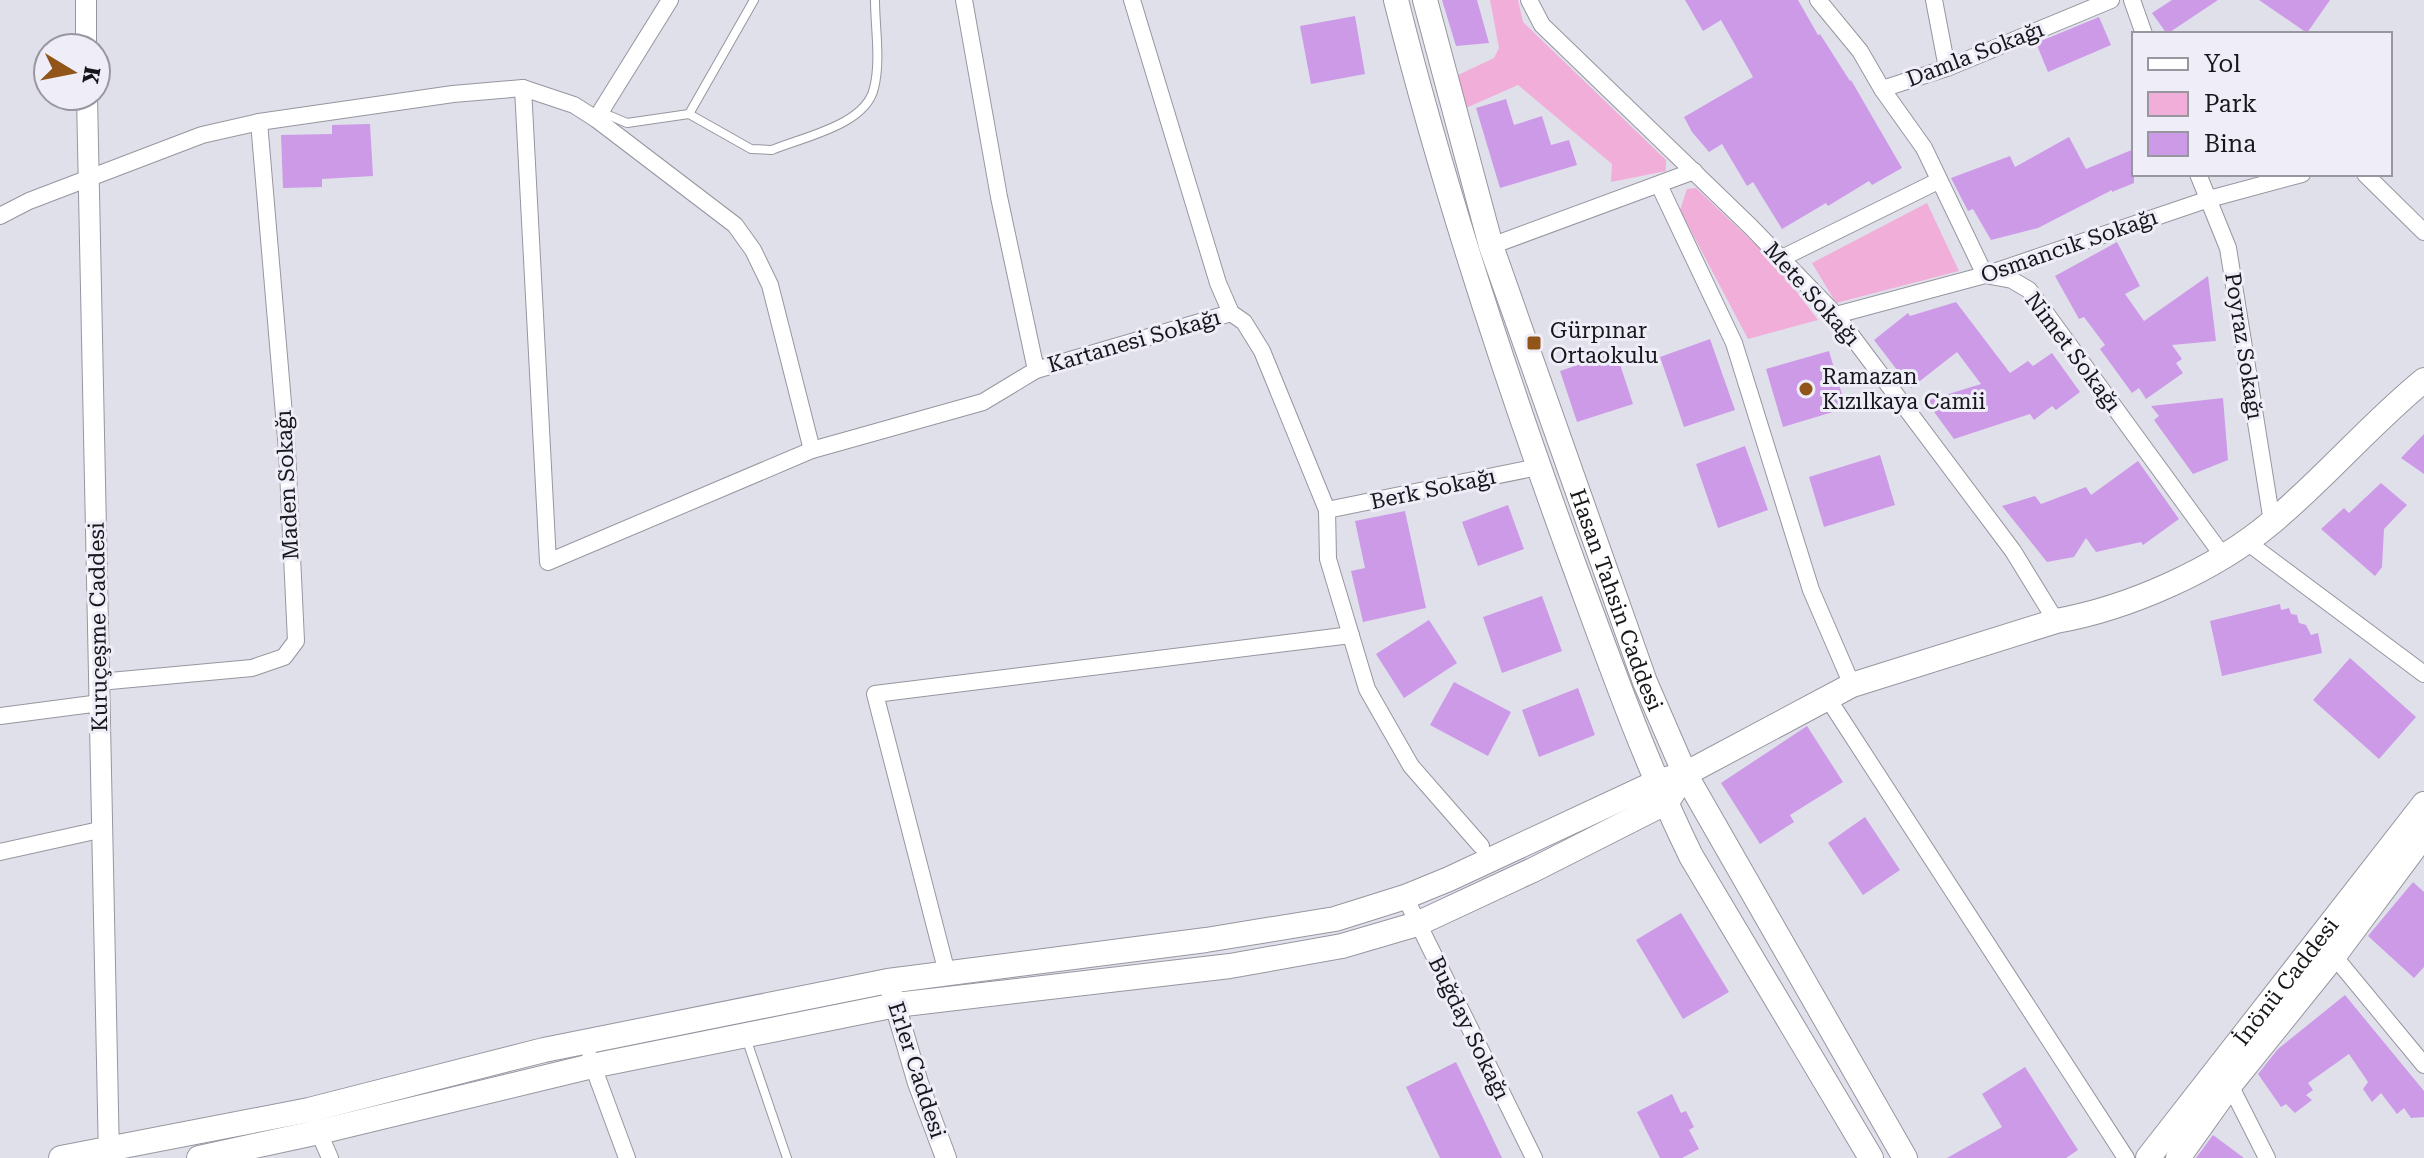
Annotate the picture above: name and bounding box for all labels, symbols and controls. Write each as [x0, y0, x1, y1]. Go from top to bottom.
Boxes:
street label: Damla Sokağı [1903, 16, 2047, 92]
north arrow [32, 32, 112, 112]
legend [2132, 32, 2392, 176]
text: Yol [2204, 50, 2241, 78]
text: K [77, 65, 105, 86]
text: Park [2204, 90, 2257, 118]
text: Bina [2204, 130, 2256, 158]
street label: Osmancık Sokağı [1977, 204, 2161, 288]
street label: Mete Sokağı [1759, 237, 1865, 351]
street label: Poyraz Sokağı [2220, 271, 2268, 421]
street label: Nimet Sokağı [2020, 287, 2126, 417]
street label: Kartanesi Sokağı [1045, 304, 1223, 378]
place label: Gürpınar Ortaokulu [1550, 318, 1658, 368]
marker: Gürpınar Ortaokulu [1525, 334, 1543, 352]
place label: Ramazan Kızılkaya Camii [1822, 364, 1986, 414]
marker: Ramazan Kızılkaya Camii [1797, 380, 1815, 398]
street label: Maden Sokağı [271, 409, 303, 561]
street label: Berk Sokağı [1368, 464, 1498, 514]
street label: Hasan Tahsin Caddesi [1565, 485, 1668, 714]
street label: Kuruçeşme Caddesi [84, 522, 112, 732]
street label: İnönü Caddesi [2228, 913, 2343, 1050]
street label: Buğday Sokağı [1423, 952, 1515, 1104]
street label: Erler Caddesi [883, 999, 951, 1141]

